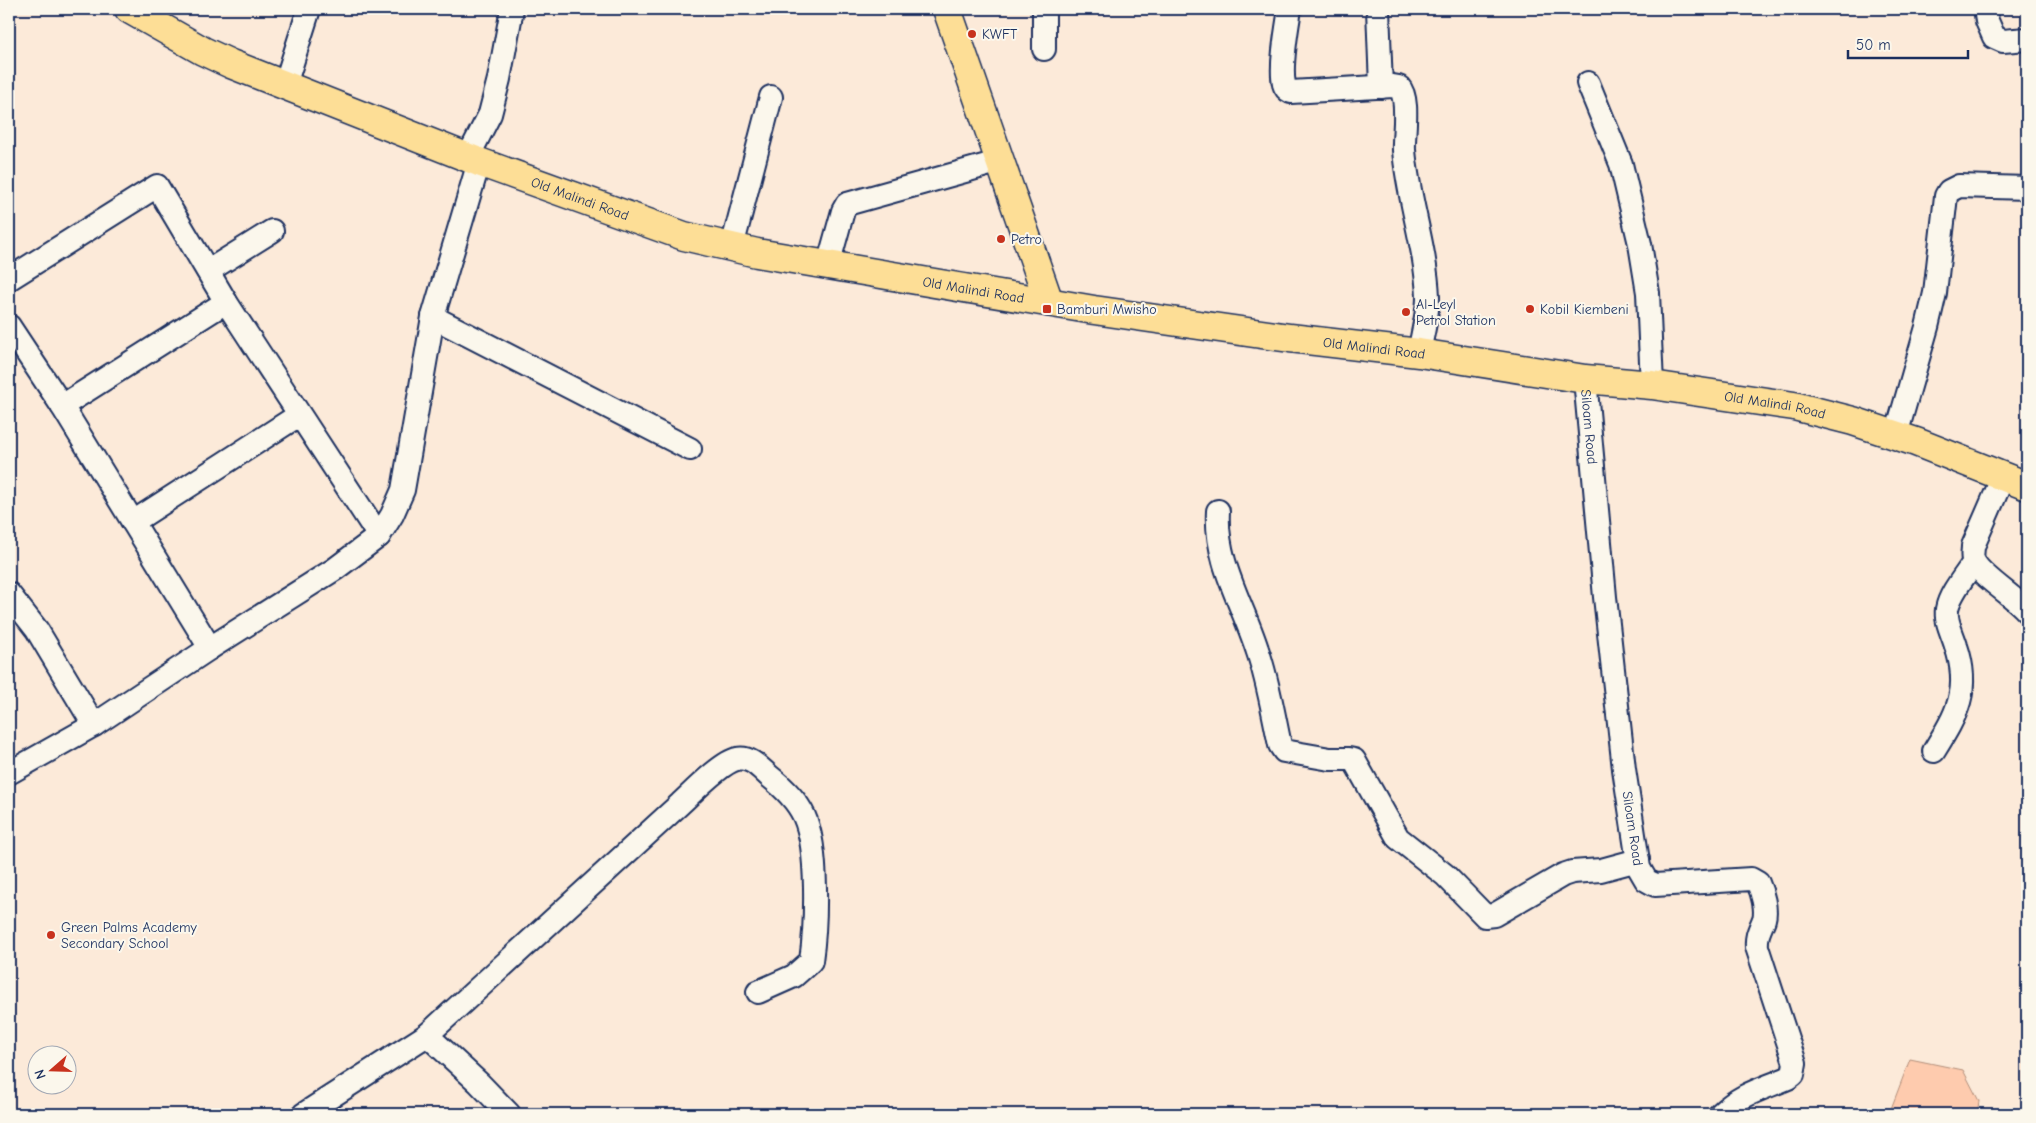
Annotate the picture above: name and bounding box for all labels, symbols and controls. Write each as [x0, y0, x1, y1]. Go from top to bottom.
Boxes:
place label: KWFT [982, 26, 1018, 43]
marker: KWFT [966, 28, 978, 40]
scale bar [1848, 28, 1968, 60]
text: 50 m [1856, 36, 1891, 54]
street label: Old Malindi Road [529, 173, 631, 224]
place label: Petro [1011, 231, 1042, 248]
marker: Petro [995, 233, 1007, 245]
street label: Old Malindi Road [921, 273, 1025, 307]
place label: Al-Leyl Petrol Station [1416, 296, 1496, 329]
place label: Bamburi Mwisho [1057, 301, 1157, 318]
place label: Kobil Kiembeni [1540, 301, 1629, 318]
marker: Bamburi Mwisho [1041, 303, 1053, 315]
marker: Kobil Kiembeni [1524, 303, 1536, 315]
marker: Al-Leyl Petrol Station [1400, 306, 1412, 318]
street label: Old Malindi Road [1322, 334, 1426, 363]
street label: Old Malindi Road [1723, 388, 1827, 423]
street label: Siloam Road [1577, 389, 1601, 465]
street label: Siloam Road [1618, 790, 1647, 867]
place label: Green Palms Academy Secondary School [61, 919, 197, 952]
marker: Green Palms Academy Secondary School [45, 929, 57, 941]
north arrow [28, 1046, 78, 1096]
text: N [31, 1067, 50, 1081]

